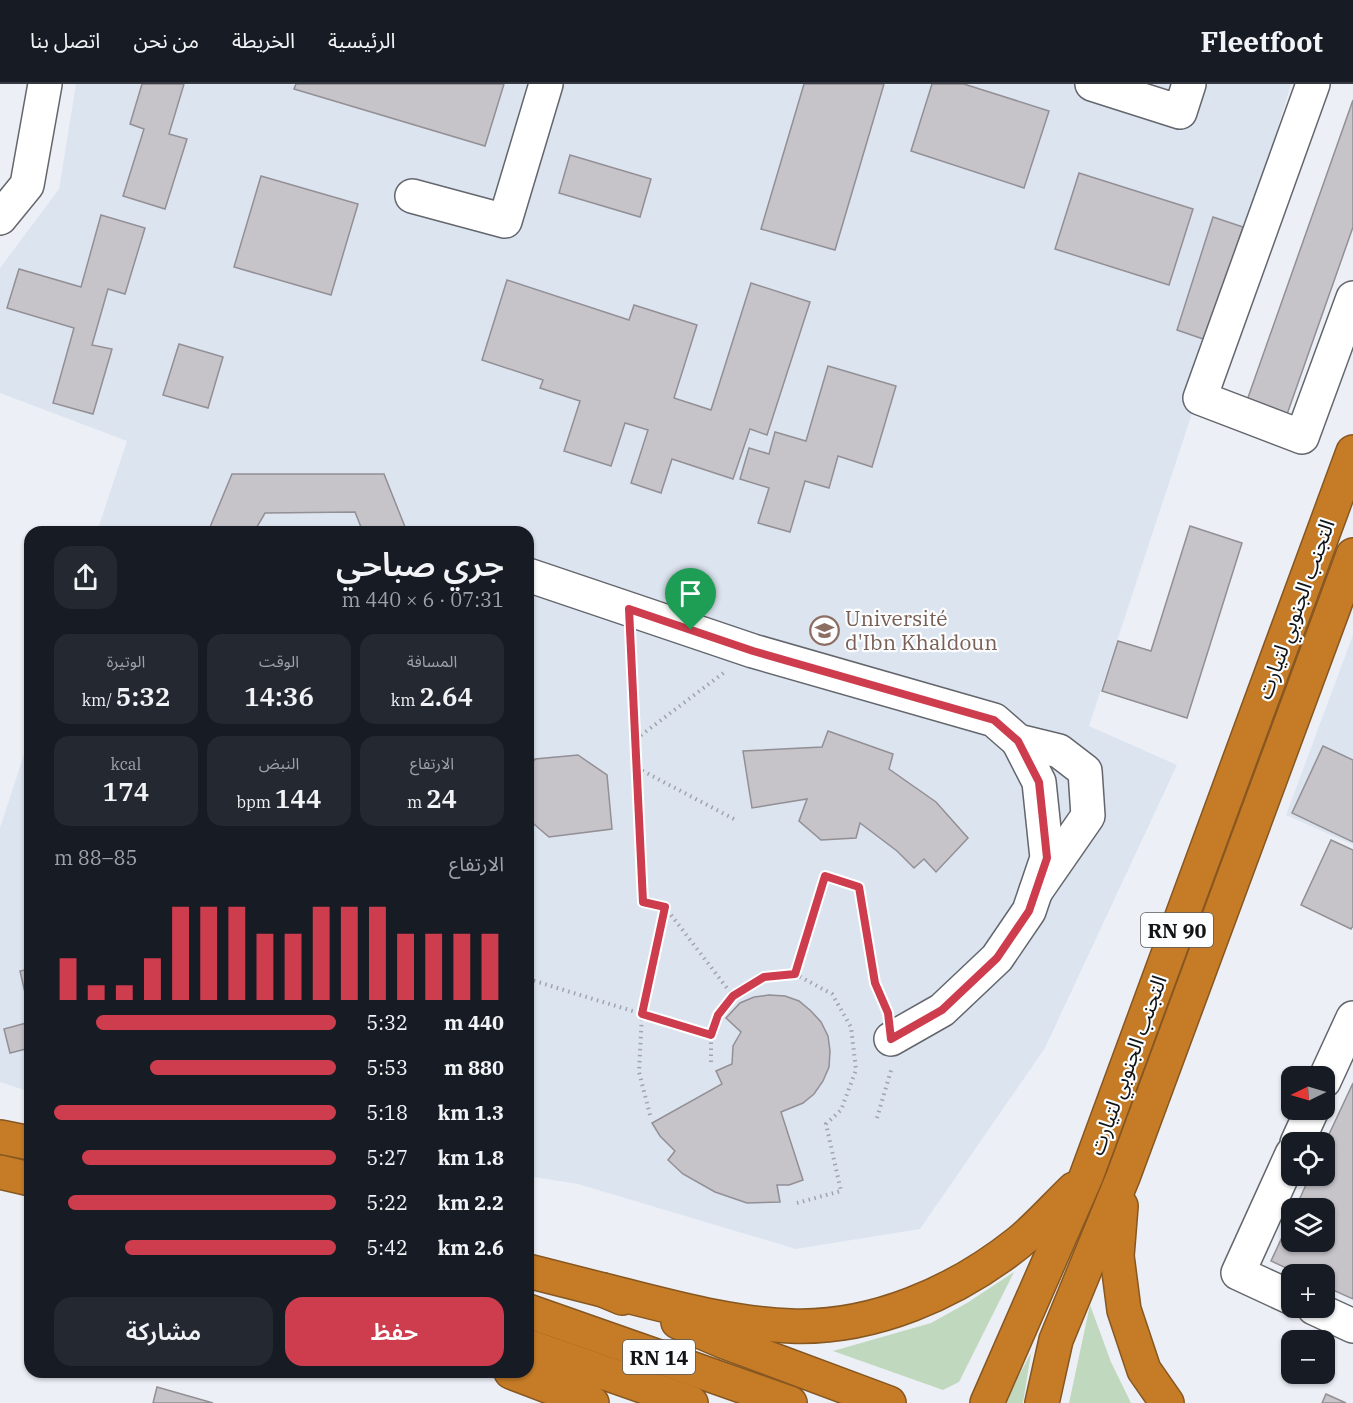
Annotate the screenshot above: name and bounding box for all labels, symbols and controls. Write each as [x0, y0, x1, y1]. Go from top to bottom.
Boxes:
text: Fleetfoot [1200, 23, 1323, 60]
text: اتصل بنا [30, 26, 100, 54]
text: من نحن [133, 26, 199, 54]
text: الخريطة [232, 26, 295, 54]
text: الرئيسية [328, 26, 395, 54]
street label: التجنب الجنوبي لتيارت [1249, 515, 1343, 704]
text: جري صباحي [336, 542, 504, 585]
button: share [54, 546, 117, 609]
pin [665, 568, 716, 630]
icon: arrive [674, 577, 707, 610]
text: 07:31 · 6 × 440 m [341, 586, 504, 613]
place label: Université d'Ibn Khaldoun [845, 604, 998, 656]
school or university icon: Université d'Ibn Khaldoun [808, 614, 840, 646]
text: الوتيرة [107, 651, 145, 671]
text: الوقت [259, 651, 299, 671]
text: المسافة [407, 651, 457, 671]
text: 5:32 [116, 679, 170, 713]
text: 14:36 [244, 679, 314, 713]
text: 2.64 [419, 679, 473, 713]
text: /km [82, 690, 116, 710]
text: km [391, 690, 419, 710]
text: النبض [259, 753, 299, 773]
text: الارتفاع [410, 753, 454, 773]
text: kcal [111, 754, 141, 774]
text: 174 [103, 774, 149, 808]
text: 144 [275, 781, 322, 815]
text: 24 [426, 781, 457, 815]
text: bpm [236, 792, 275, 812]
text: m [407, 792, 426, 812]
text: 85–88 m [54, 844, 137, 871]
text: الارتفاع [449, 850, 504, 877]
road number: RN 90 [1141, 913, 1213, 947]
street label: التجنب الجنوبي لتيارت [1081, 971, 1175, 1160]
text: 5:32 [366, 1009, 408, 1036]
text: 440 m [444, 1009, 504, 1036]
text: 5:53 [366, 1054, 408, 1081]
text: 880 m [444, 1054, 504, 1081]
north arrow [1281, 1066, 1335, 1120]
map controls [1281, 1066, 1335, 1384]
text: 5:18 [366, 1099, 408, 1126]
text: 1.3 km [438, 1099, 504, 1126]
button: locate [1281, 1132, 1335, 1186]
text: 5:27 [366, 1144, 408, 1171]
text: 1.8 km [438, 1144, 504, 1171]
text: 5:22 [366, 1189, 408, 1216]
text: 2.2 km [438, 1189, 504, 1216]
button: layers [1281, 1198, 1335, 1252]
text: 5:42 [366, 1234, 408, 1261]
text: 2.6 km [438, 1234, 504, 1261]
button: + [1281, 1264, 1335, 1318]
button: مشاركة [54, 1297, 273, 1366]
button: حفظ [285, 1297, 504, 1366]
button: − [1281, 1330, 1335, 1384]
road number: RN 14 [623, 1340, 695, 1374]

